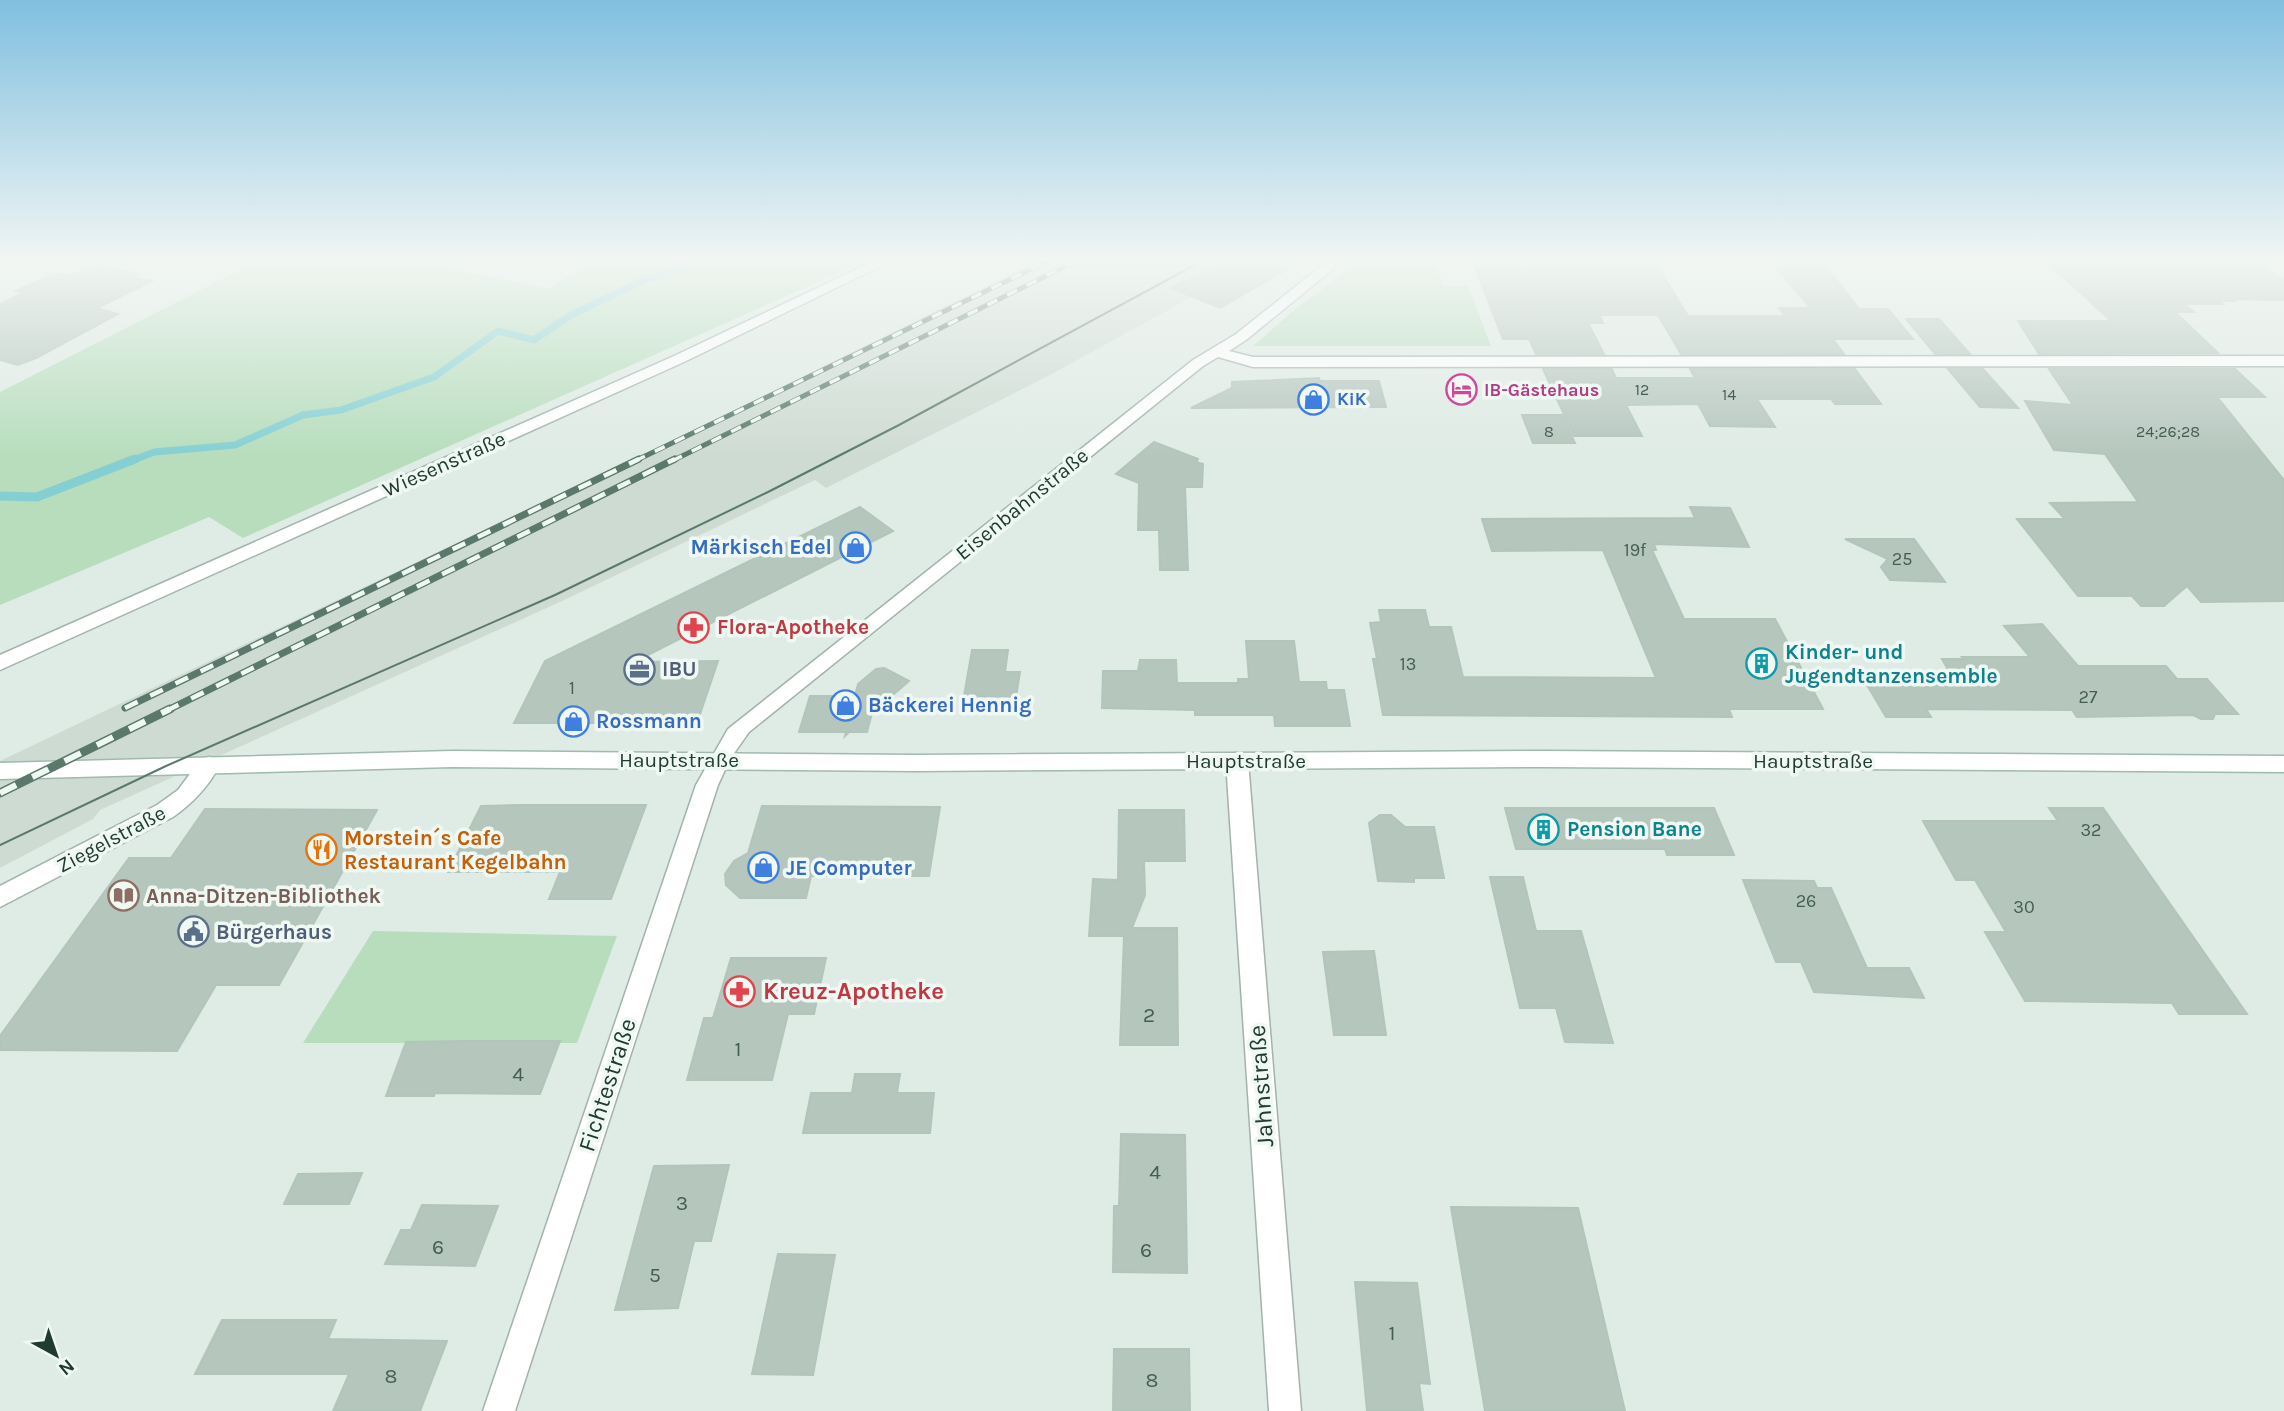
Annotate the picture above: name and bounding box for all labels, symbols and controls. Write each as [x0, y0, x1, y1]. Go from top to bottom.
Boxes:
hotel icon: IB-Gästehaus [1444, 373, 1478, 407]
place label: IB-Gästehaus [1484, 379, 1599, 401]
house number: 12 [1635, 380, 1649, 399]
shop icon: KiK [1297, 382, 1331, 416]
house number: 14 [1722, 385, 1736, 404]
place label: KiK [1337, 388, 1367, 410]
house number: 8 [1544, 422, 1554, 441]
house number: 24;26;28 [2136, 422, 2200, 441]
street label: Wiesenstraße [379, 426, 509, 502]
street label: Eisenbahnstraße [951, 443, 1093, 565]
shop icon: Märkisch Edel [838, 530, 872, 564]
place label: Märkisch Edel [690, 535, 832, 559]
house number: 19f [1624, 539, 1647, 561]
house number: 25 [1892, 548, 1912, 570]
pharmacy icon: Flora-Apotheke [677, 610, 711, 644]
place label: Flora-Apotheke [717, 615, 869, 639]
place label: Kinder- und Jugendtanzensemble [1785, 640, 1998, 688]
building icon: Kinder- und Jugendtanzensemble [1745, 647, 1779, 681]
office icon: IBU [622, 652, 656, 686]
house number: 13 [1400, 653, 1416, 675]
place label: IBU [662, 657, 697, 681]
house number: 1 [569, 677, 575, 699]
house number: 27 [2079, 686, 2098, 708]
shop icon: Bäckerei Hennig [828, 688, 862, 722]
place label: Bäckerei Hennig [868, 693, 1031, 717]
shop icon: Rossmann [556, 704, 590, 738]
place label: Rossmann [596, 709, 702, 733]
street label: Hauptstraße [619, 748, 739, 772]
street label: Hauptstraße [1186, 749, 1306, 773]
street label: Hauptstraße [1753, 749, 1873, 773]
street label: Ziegelstraße [53, 800, 169, 878]
building icon: Pension Bane [1527, 812, 1561, 846]
place label: Pension Bane [1567, 817, 1702, 841]
house number: 32 [2080, 819, 2102, 841]
place label: Morstein´s Cafe Restaurant Kegelbahn [344, 826, 567, 874]
restaurant icon: Morstein´s Cafe Restaurant Kegelbahn [304, 833, 338, 867]
shop icon: JE Computer [746, 851, 780, 885]
place label: JE Computer [786, 856, 912, 880]
library icon: Anna-Ditzen-Bibliothek [106, 879, 140, 913]
place label: Anna-Ditzen-Bibliothek [146, 884, 382, 908]
house number: 26 [1796, 890, 1816, 912]
house number: 30 [2013, 896, 2035, 918]
public building icon: Bürgerhaus [176, 915, 210, 949]
place label: Bürgerhaus [216, 920, 332, 944]
pharmacy icon: Kreuz-Apotheke [723, 974, 757, 1008]
place label: Kreuz-Apotheke [763, 977, 944, 1005]
house number: 2 [1143, 1003, 1155, 1027]
street label: Fichtestraße [572, 1015, 642, 1155]
street label: Jahnstraße [1243, 1024, 1279, 1148]
house number: 1 [735, 1037, 741, 1061]
house number: 4 [512, 1062, 524, 1086]
house number: 4 [1149, 1160, 1161, 1184]
house number: 3 [676, 1191, 688, 1215]
house number: 6 [432, 1235, 444, 1259]
house number: 6 [1140, 1238, 1152, 1262]
house number: 5 [649, 1263, 661, 1287]
north arrow [21, 1320, 91, 1390]
house number: 1 [1389, 1321, 1395, 1345]
text: N [54, 1354, 79, 1380]
house number: 8 [385, 1364, 397, 1388]
house number: 8 [1146, 1368, 1158, 1392]

